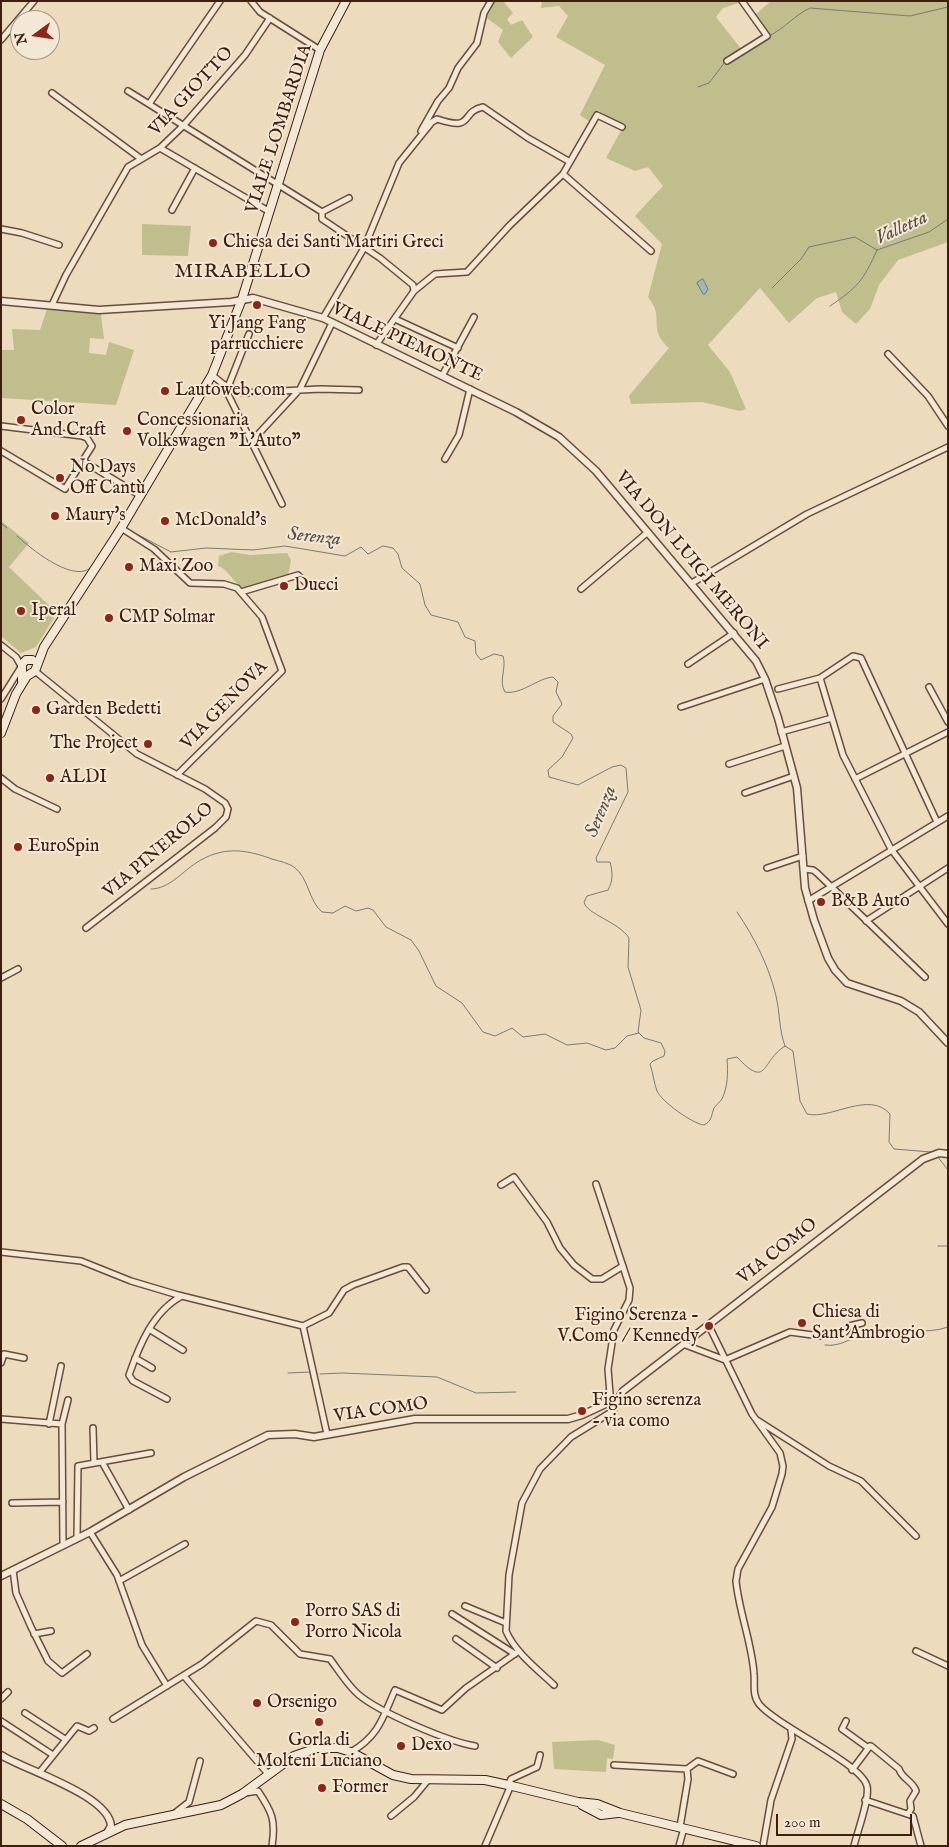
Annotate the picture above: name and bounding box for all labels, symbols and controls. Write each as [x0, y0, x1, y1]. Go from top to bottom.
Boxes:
north arrow [10, 10, 60, 60]
text: N [11, 30, 32, 46]
street label: VIALE LOMBARDIA [242, 41, 318, 217]
street label: VIA GIOTTO [145, 43, 239, 141]
water label: Valletta [873, 207, 931, 251]
place label: Chiesa dei Santi Martiri Greci [223, 232, 444, 254]
marker: Chiesa dei Santi Martiri Greci [207, 237, 219, 249]
district label: MIRABELLO [173, 261, 313, 285]
marker: Yi Jang Fang parrucchiere [251, 299, 263, 311]
street label: VIALE PIEMONTE [328, 299, 486, 387]
place label: Yi Jang Fang parrucchiere [208, 313, 306, 356]
place label: Lautoweb.com [175, 380, 285, 402]
marker: Lautoweb.com [159, 385, 171, 397]
place label: Color And Craft [31, 399, 106, 442]
place label: Concessionaria Volkswagen "L'Auto" [137, 410, 301, 452]
marker: Color And Craft [15, 414, 27, 426]
marker: Concessionaria Volkswagen "L'Auto" [121, 425, 133, 437]
place label: No Days Off Cantù [70, 457, 145, 499]
street label: VIA DON LUIGI MERONI [610, 467, 772, 655]
marker: No Days Off Cantù [54, 472, 66, 484]
place label: Maury's [65, 505, 126, 527]
marker: Maury's [49, 510, 61, 522]
place label: McDonald's [175, 510, 267, 532]
marker: McDonald's [159, 515, 171, 527]
water label: Serenza [286, 524, 342, 552]
place label: Maxi Zoo [139, 556, 213, 578]
marker: Maxi Zoo [123, 561, 135, 573]
place label: Dueci [294, 575, 339, 597]
marker: Dueci [278, 580, 290, 592]
place label: Iperal [31, 600, 76, 622]
marker: Iperal [15, 605, 27, 617]
place label: CMP Solmar [119, 607, 215, 629]
marker: CMP Solmar [103, 612, 115, 624]
street label: VIA GENOVA [177, 657, 273, 755]
place label: Garden Bedetti [46, 699, 161, 721]
marker: Garden Bedetti [30, 704, 42, 716]
place label: The Project [50, 733, 138, 755]
marker: The Project [142, 738, 154, 750]
place label: ALDI [60, 767, 107, 789]
marker: ALDI [44, 772, 56, 784]
water label: Serenza [581, 783, 623, 841]
street label: VIA PINEROLO [99, 799, 219, 903]
place label: EuroSpin [28, 836, 99, 858]
marker: EuroSpin [12, 841, 24, 853]
place label: B&B Auto [831, 891, 910, 913]
marker: B&B Auto [815, 896, 827, 908]
street label: VIA COMO [734, 1214, 822, 1290]
place label: Chiesa di Sant'Ambrogio [812, 1302, 925, 1345]
place label: Figino Serenza - V.Como / Kennedy [558, 1305, 699, 1348]
marker: Chiesa di Sant'Ambrogio [796, 1317, 808, 1329]
marker: Figino Serenza - V.Como / Kennedy [703, 1320, 715, 1332]
place label: Figino serenza - via como [592, 1390, 701, 1432]
street label: VIA COMO [333, 1394, 429, 1428]
marker: Figino serenza - via como [576, 1405, 588, 1417]
place label: Porro SAS di Porro Nicola [305, 1601, 402, 1644]
marker: Porro SAS di Porro Nicola [289, 1616, 301, 1628]
place label: Orsenigo [267, 1692, 337, 1714]
marker: Orsenigo [251, 1697, 263, 1709]
marker: Gorla di Molteni Luciano [313, 1716, 325, 1728]
place label: Gorla di Molteni Luciano [256, 1730, 382, 1772]
place label: Dexo [411, 1735, 452, 1757]
marker: Dexo [395, 1740, 407, 1752]
place label: Former [332, 1777, 388, 1799]
marker: Former [316, 1782, 328, 1794]
scale bar [779, 1804, 915, 1836]
text: 200 m [784, 1813, 821, 1832]

